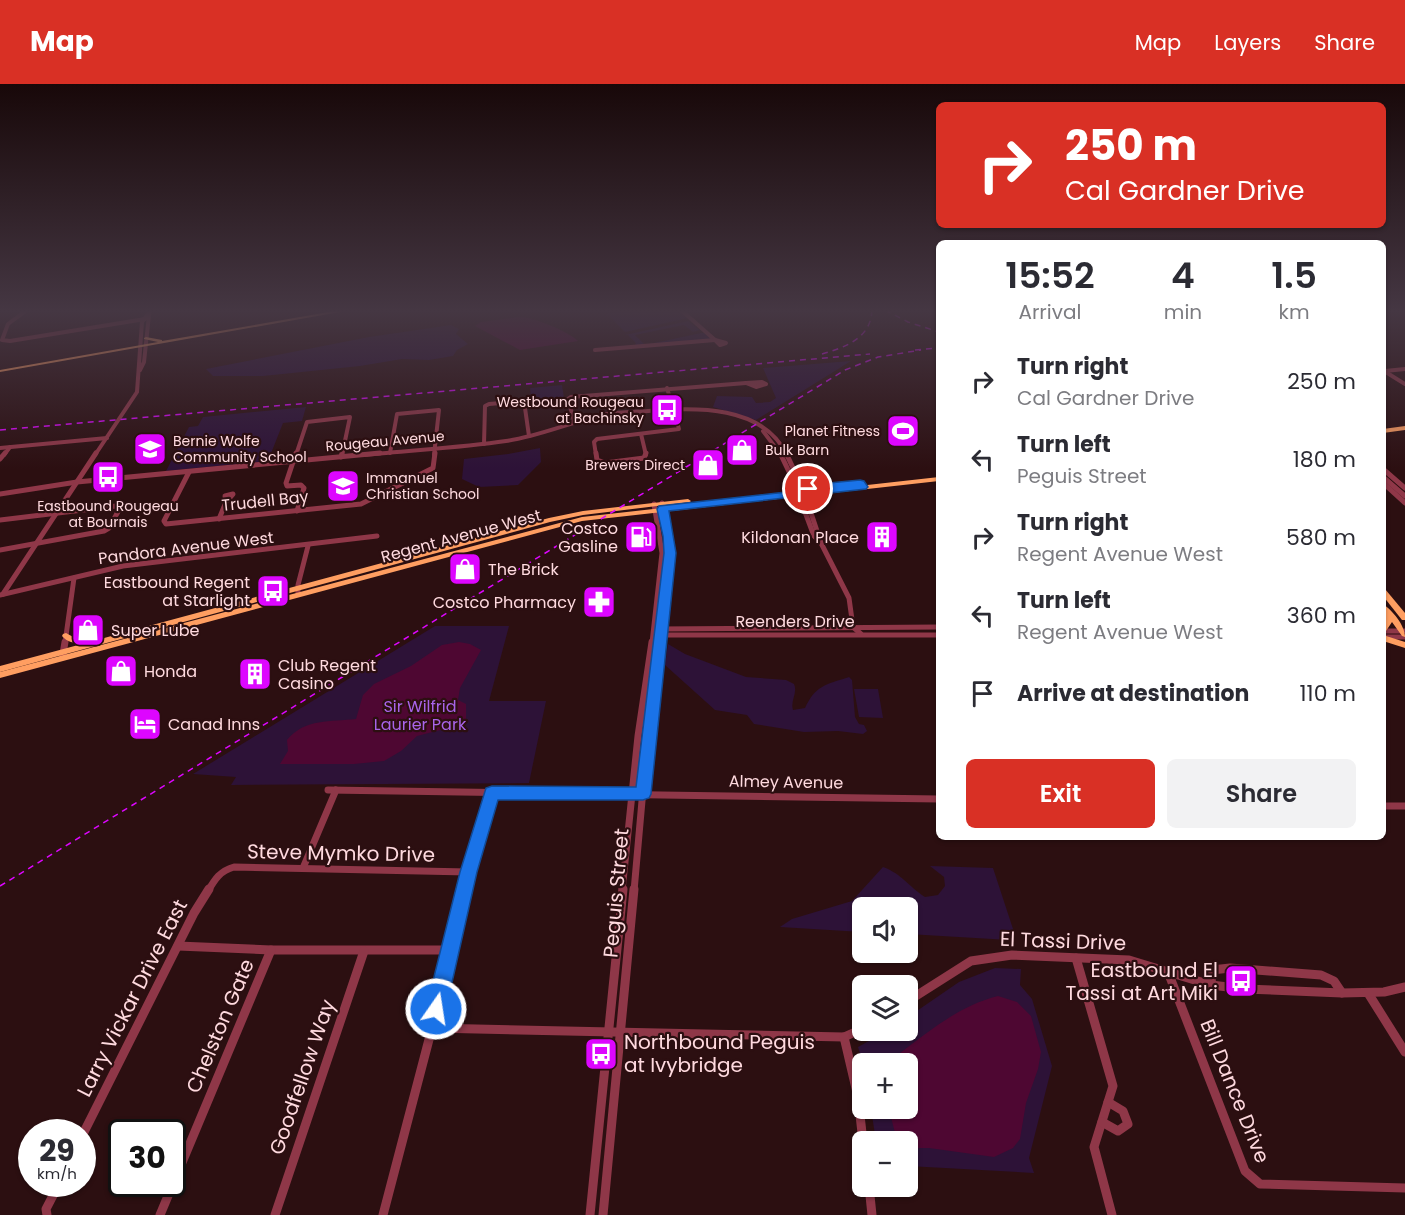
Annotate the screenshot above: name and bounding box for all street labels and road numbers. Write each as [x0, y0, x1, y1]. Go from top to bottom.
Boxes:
street label: Rougeau Avenue [325, 426, 446, 456]
street label: Trudell Bay [220, 485, 310, 517]
street label: Regent Avenue West [378, 504, 544, 568]
street label: Pandora Avenue West [97, 526, 275, 570]
street label: Reenders Drive [735, 610, 855, 633]
street label: Almey Avenue [729, 770, 844, 794]
street label: Peguis Street [596, 827, 636, 959]
street label: Steve Mymko Drive [247, 837, 435, 869]
street label: Larry Vickar Drive East [70, 895, 194, 1101]
street label: El Tassi Drive [999, 925, 1127, 957]
street label: Chelston Gate [179, 955, 261, 1097]
street label: Goodfellow Way [262, 996, 342, 1158]
street label: Bill Dance Drive [1193, 1015, 1277, 1167]

